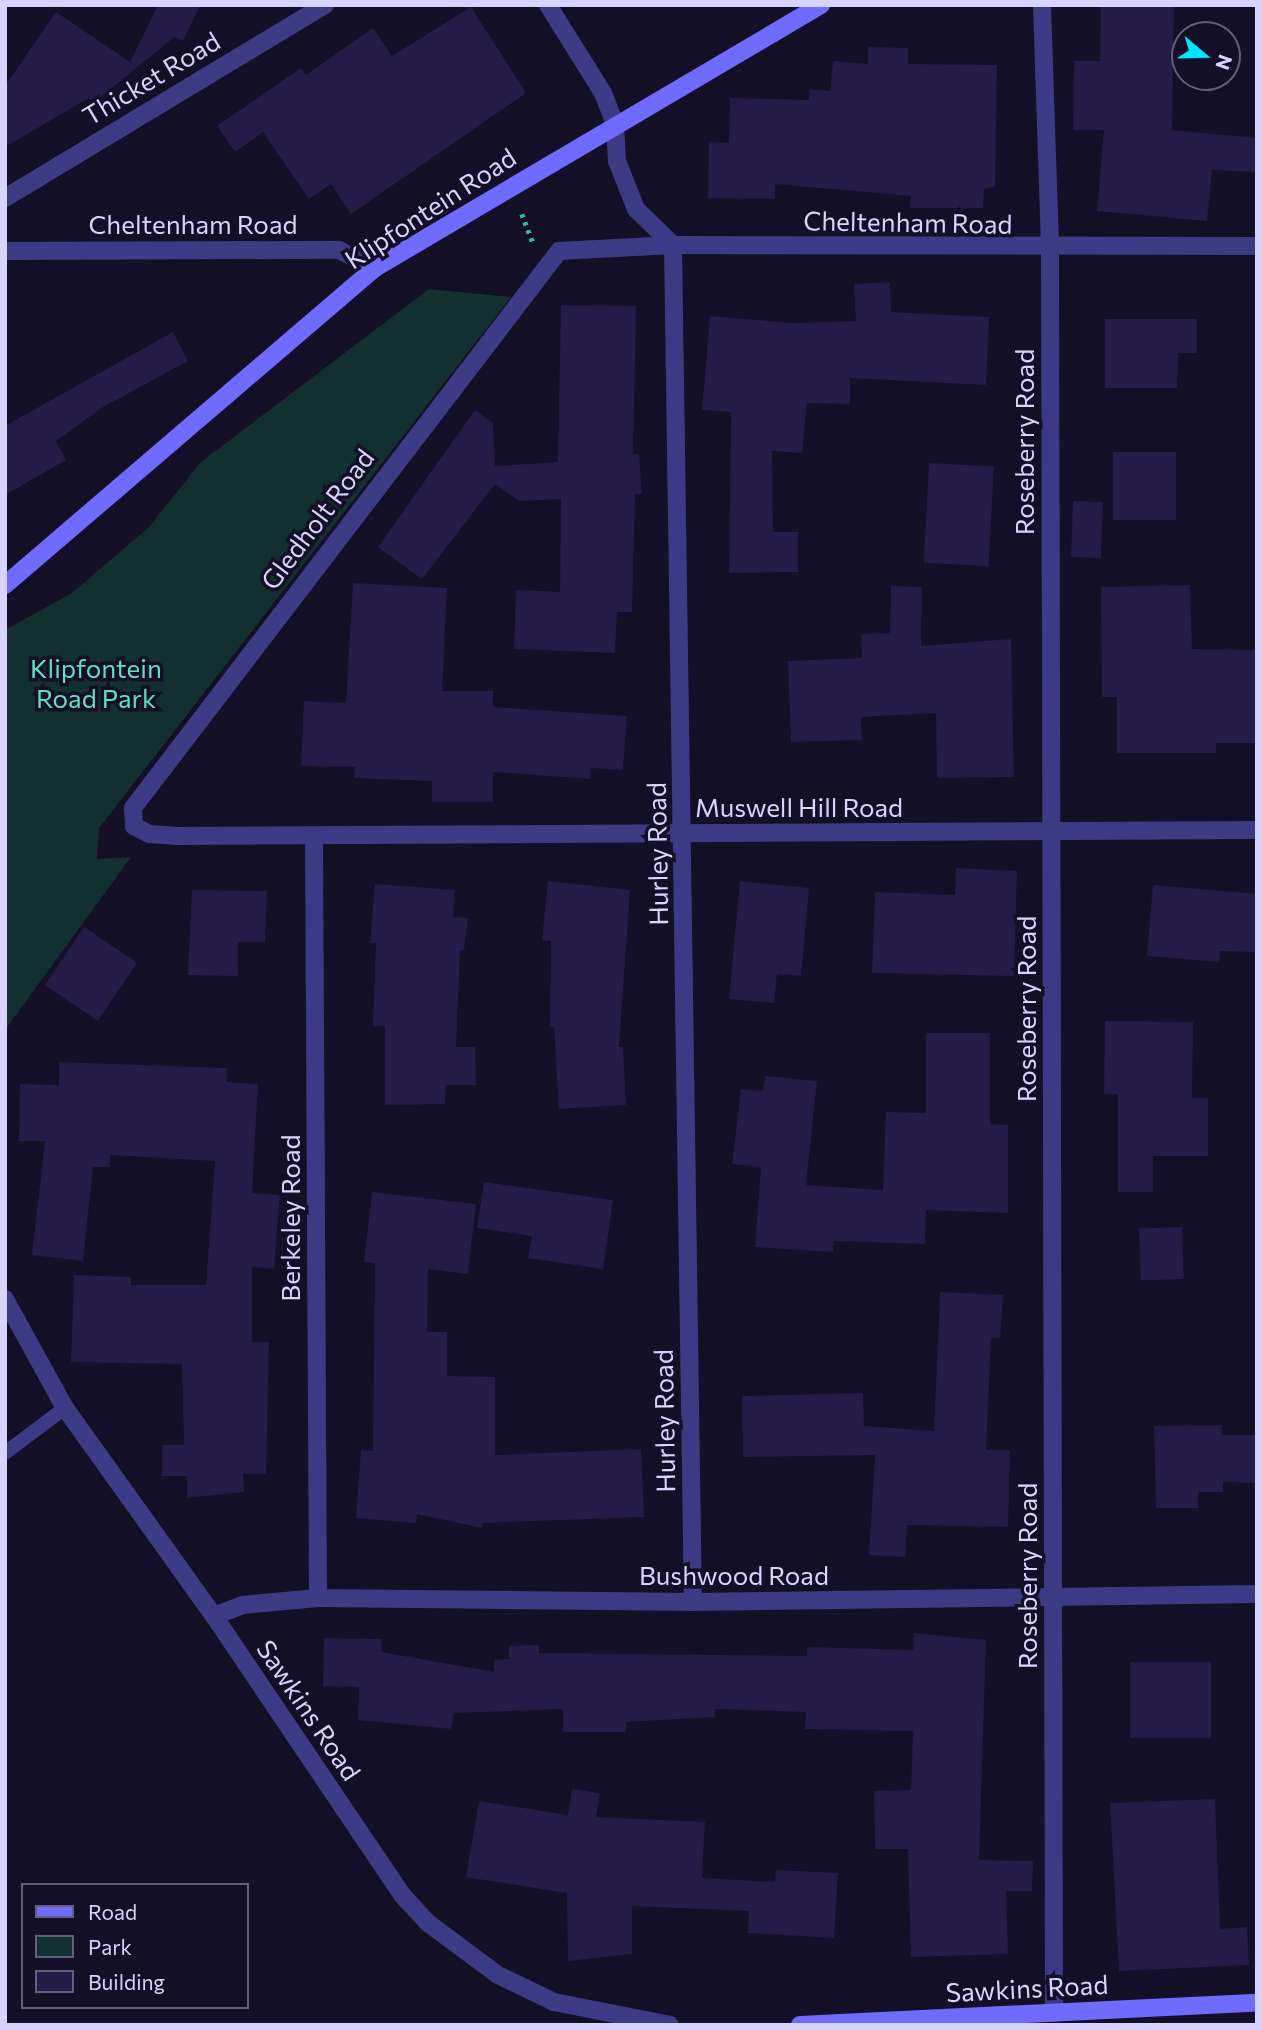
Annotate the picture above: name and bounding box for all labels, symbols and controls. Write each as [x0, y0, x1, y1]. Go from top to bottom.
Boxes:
north arrow [1171, 21, 1241, 91]
street label: Thicket Road [77, 25, 225, 131]
text: N [1211, 52, 1238, 73]
street label: Klipfontein Road [339, 141, 521, 275]
street label: Cheltenham Road [803, 205, 1013, 239]
street label: Cheltenham Road [89, 208, 297, 240]
street label: Roseberry Road [1008, 349, 1040, 535]
street label: Gledholt Road [254, 443, 380, 595]
park label: Klipfontein Road Park [30, 652, 162, 714]
street label: Hurley Road [640, 782, 674, 926]
street label: Muswell Hill Road [695, 791, 903, 823]
street label: Roseberry Road [1010, 916, 1042, 1102]
street label: Berkeley Road [274, 1134, 306, 1302]
street label: Hurley Road [647, 1349, 681, 1493]
street label: Roseberry Road [1011, 1483, 1043, 1669]
street label: Bushwood Road [639, 1559, 829, 1591]
street label: Sawkins Road [251, 1634, 367, 1786]
legend [21, 1883, 248, 2009]
text: Road [88, 1899, 137, 1924]
text: Park [88, 1934, 132, 1959]
street label: Sawkins Road [945, 1968, 1109, 2008]
text: Building [88, 1969, 165, 1994]

